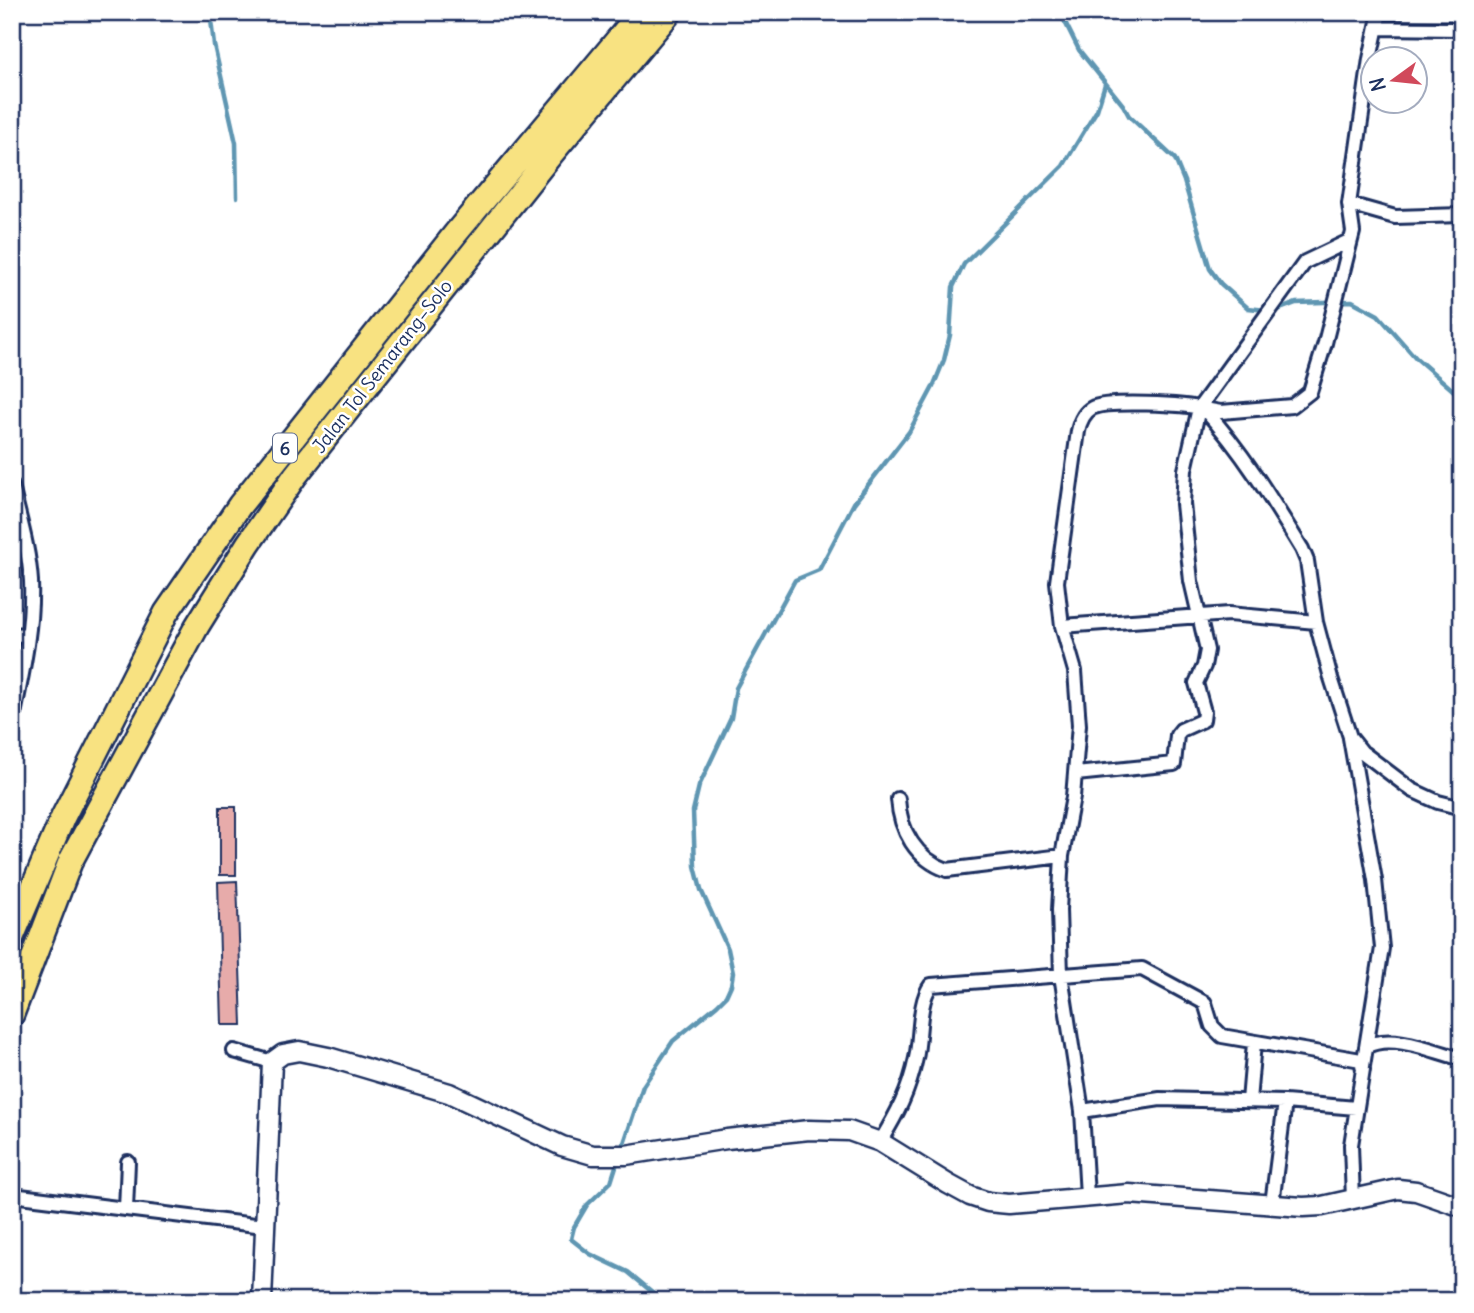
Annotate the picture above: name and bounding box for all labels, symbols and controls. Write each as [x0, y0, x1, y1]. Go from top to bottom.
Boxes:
north arrow [1358, 46, 1428, 116]
text: N [1364, 75, 1391, 94]
street label: Jalan Tol Semarang–Solo [307, 274, 457, 458]
road number: 6 [273, 434, 297, 462]

